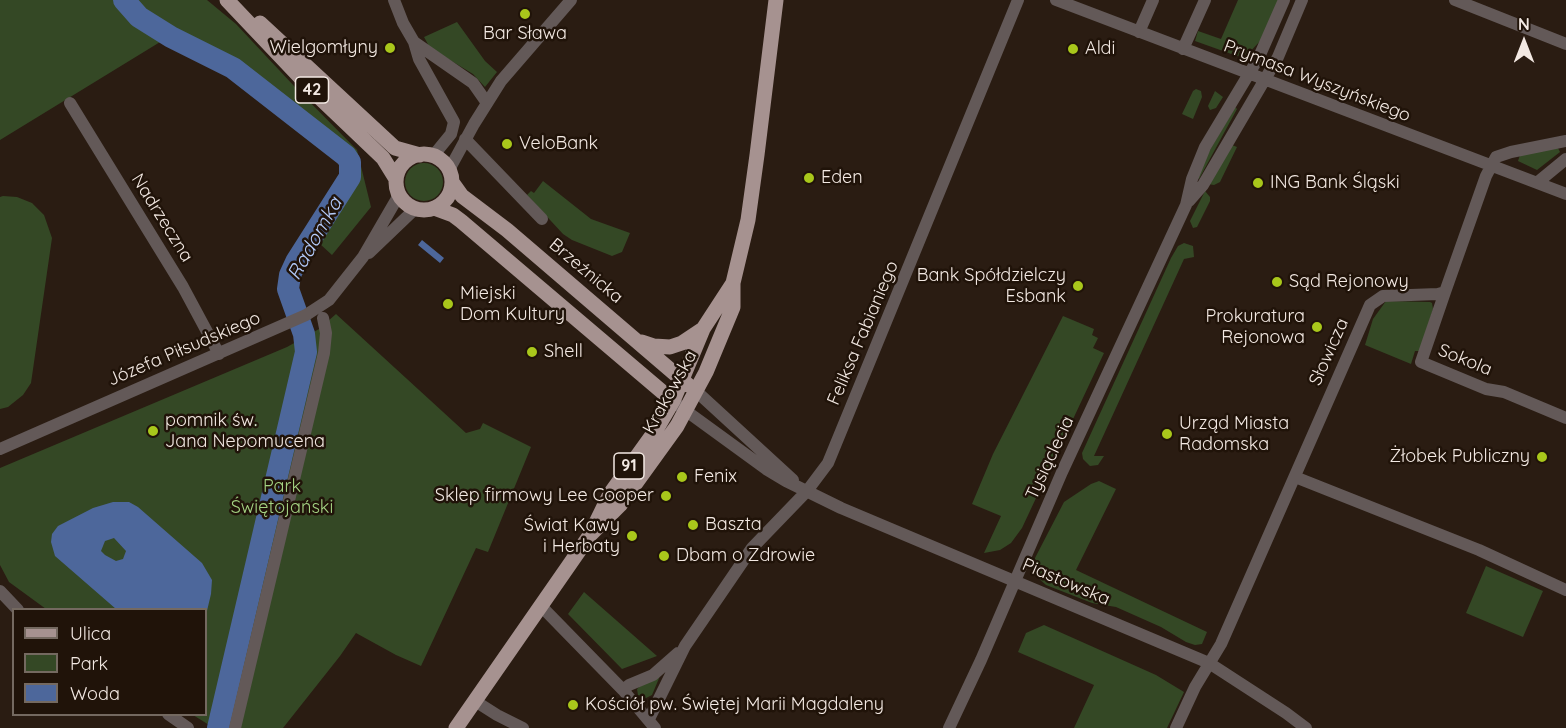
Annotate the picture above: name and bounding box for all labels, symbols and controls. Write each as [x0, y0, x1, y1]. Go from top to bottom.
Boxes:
marker: Bar Sława [518, 7, 532, 21]
north arrow [1494, 12, 1554, 72]
text: N [1518, 14, 1530, 34]
place label: Bar Sława [483, 23, 567, 45]
street label: Prymasa Wyszyńskiego [1220, 35, 1414, 127]
place label: Wielgomłyny [270, 37, 378, 59]
place label: Aldi [1085, 38, 1115, 60]
marker: Wielgomłyny [383, 41, 397, 55]
marker: Aldi [1066, 42, 1080, 56]
road number: 42 [296, 77, 328, 103]
place label: VeloBank [519, 133, 598, 155]
marker: VeloBank [500, 137, 514, 151]
place label: Eden [821, 167, 863, 189]
street label: Nadrzeczna [126, 170, 198, 266]
marker: Eden [802, 171, 816, 185]
place label: ING Bank Śląski [1270, 172, 1400, 194]
marker: ING Bank Śląski [1251, 176, 1265, 190]
water label: Radomka [282, 193, 348, 285]
street label: Brzeźnicka [545, 234, 627, 308]
street label: Feliksa Fabianiego [823, 258, 903, 408]
place label: Bank Spółdzielczy Esbank [917, 265, 1066, 308]
place label: Sąd Rejonowy [1289, 271, 1409, 293]
marker: Sąd Rejonowy [1270, 275, 1284, 289]
marker: Bank Spółdzielczy Esbank [1071, 279, 1085, 293]
place label: Miejski Dom Kultury [460, 283, 565, 326]
marker: Miejski Dom Kultury [441, 297, 455, 311]
place label: Prokuratura Rejonowa [1205, 306, 1305, 348]
street label: Józefa Piłsudskiego [104, 307, 264, 391]
street label: Słowicza [1305, 315, 1353, 389]
marker: Prokuratura Rejonowa [1310, 320, 1324, 334]
street label: Sokola [1435, 339, 1495, 381]
place label: Shell [544, 341, 583, 363]
marker: Shell [525, 345, 539, 359]
street label: Krakowska [638, 346, 702, 438]
place label: pomnik św. Jana Nepomucena [165, 410, 325, 452]
street label: Tysiąclecia [1021, 413, 1079, 503]
place label: Urząd Miasta Radomska [1179, 413, 1289, 456]
marker: pomnik św. Jana Nepomucena [146, 424, 160, 438]
marker: Urząd Miasta Radomska [1160, 427, 1174, 441]
place label: Żłobek Publiczny [1389, 446, 1530, 468]
marker: Żłobek Publiczny [1535, 450, 1549, 464]
road number: 91 [614, 453, 644, 479]
place label: Fenix [694, 466, 737, 488]
marker: Fenix [675, 470, 689, 484]
park label: Park Świętojański [231, 476, 333, 518]
place label: Sklep firmowy Lee Cooper [435, 485, 654, 507]
marker: Sklep firmowy Lee Cooper [659, 489, 673, 503]
place label: Baszta [705, 514, 762, 536]
place label: Świat Kawy i Herbaty [524, 515, 620, 558]
marker: Baszta [686, 518, 700, 532]
marker: Świat Kawy i Herbaty [625, 529, 639, 543]
place label: Dbam o Zdrowie [676, 545, 815, 567]
marker: Dbam o Zdrowie [657, 549, 671, 563]
street label: Piastowska [1019, 554, 1113, 610]
legend [12, 608, 207, 716]
text: Ulica [70, 622, 111, 645]
text: Park [70, 652, 108, 675]
text: Woda [70, 682, 120, 705]
place label: Kościół pw. Świętej Marii Magdaleny [585, 694, 884, 716]
marker: Kościół pw. Świętej Marii Magdaleny [566, 698, 580, 712]

